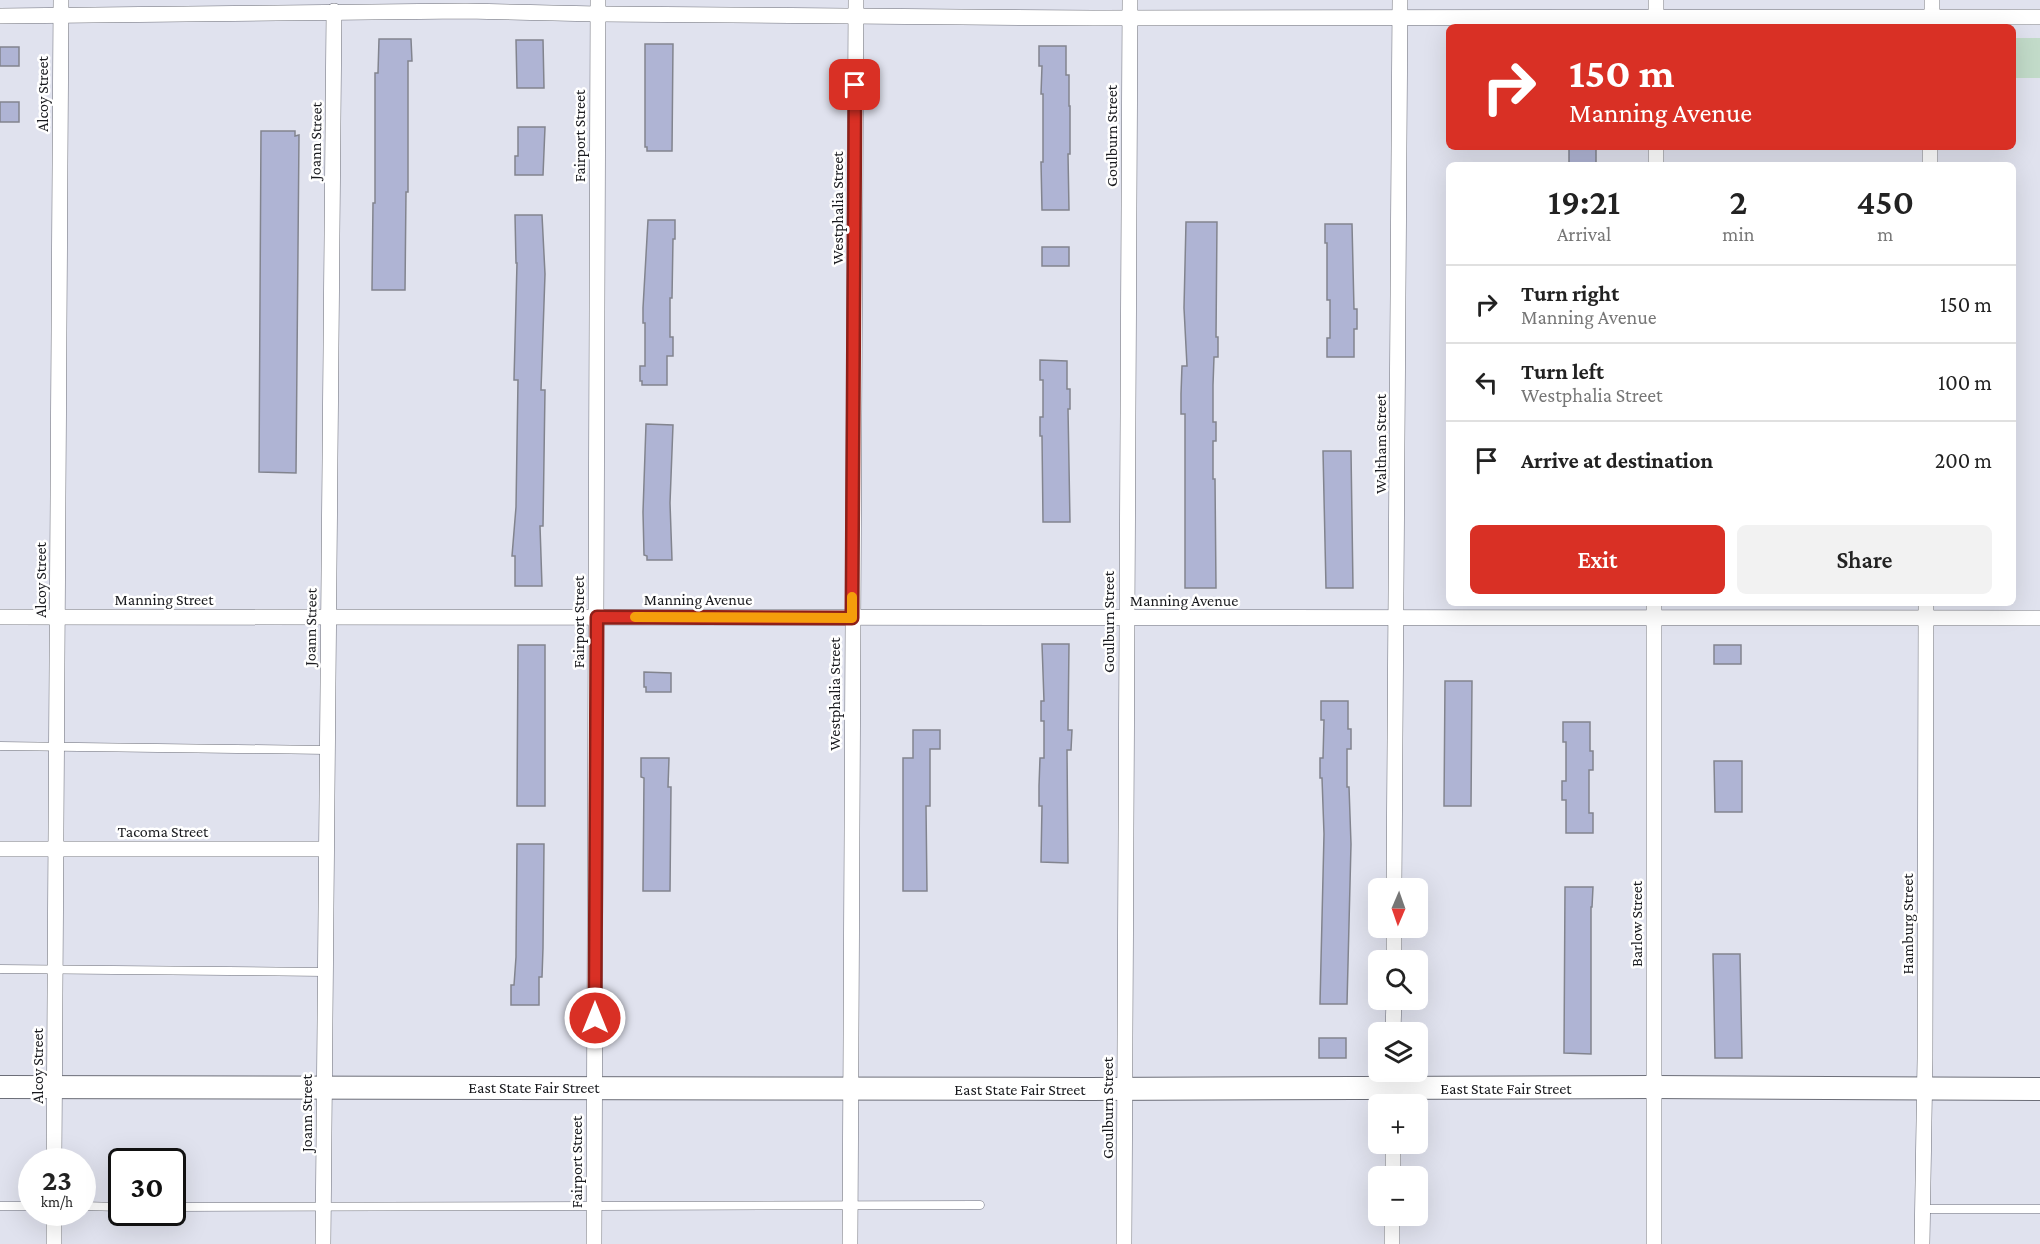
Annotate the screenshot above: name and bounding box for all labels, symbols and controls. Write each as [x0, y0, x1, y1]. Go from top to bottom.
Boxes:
icon: right [1470, 48, 1548, 126]
text: 150 m [1569, 49, 1674, 96]
street label: Alcoy Street [34, 55, 52, 132]
pin [829, 59, 880, 110]
icon: arrive [838, 68, 871, 101]
street label: Goulburn Street [1103, 84, 1120, 187]
street label: Fairport Street [571, 89, 589, 182]
text: Manning Avenue [1569, 98, 1752, 128]
street label: Joann Street [306, 101, 326, 182]
street label: Westphalia Street [829, 151, 847, 265]
text: 19:21 [1548, 182, 1620, 222]
text: 2 [1729, 182, 1747, 222]
text: 450 [1856, 182, 1914, 222]
text: Arrival [1557, 223, 1611, 245]
text: min [1722, 223, 1754, 245]
text: m [1877, 223, 1893, 245]
text: Turn right [1521, 281, 1619, 306]
icon: right [1470, 288, 1503, 321]
text: 150 m [1940, 292, 1992, 317]
text: Manning Avenue [1521, 306, 1657, 328]
text: Turn left [1521, 359, 1604, 384]
icon: left [1470, 366, 1503, 399]
text: 100 m [1938, 370, 1992, 395]
text: Westphalia Street [1521, 384, 1663, 406]
street label: Waltham Street [1372, 393, 1389, 494]
icon: arrive [1470, 444, 1503, 477]
text: Arrive at destination [1521, 448, 1713, 473]
text: 200 m [1935, 448, 1992, 473]
button: Exit [1470, 525, 1725, 594]
button: Share [1737, 525, 1992, 594]
street label: Alcoy Street [32, 541, 50, 618]
street label: Goulburn Street [1100, 570, 1117, 673]
street label: Fairport Street [570, 575, 588, 668]
street label: Joann Street [301, 587, 321, 668]
street label: Manning Street [115, 591, 214, 609]
street label: Manning Avenue [644, 591, 752, 609]
street label: Manning Avenue [1130, 592, 1238, 610]
street label: Westphalia Street [826, 637, 844, 751]
street label: Tacoma Street [118, 823, 209, 840]
street label: Hamburg Street [1899, 873, 1917, 975]
north arrow [1368, 878, 1428, 938]
map controls [1368, 878, 1428, 1226]
street label: Barlow Street [1628, 880, 1645, 967]
button: search [1368, 950, 1428, 1010]
position arrow [563, 986, 627, 1050]
button: layers [1368, 1022, 1428, 1082]
street label: Alcoy Street [29, 1027, 47, 1104]
street label: Goulburn Street [1099, 1056, 1116, 1159]
street label: Joann Street [298, 1073, 316, 1154]
street label: East State Fair Street [468, 1079, 600, 1096]
street label: East State Fair Street [1440, 1080, 1572, 1097]
street label: East State Fair Street [954, 1081, 1086, 1098]
button: + [1368, 1094, 1428, 1154]
street label: Fairport Street [568, 1115, 586, 1208]
speed limit sign: 30 [108, 1148, 186, 1226]
text: 23 [42, 1163, 72, 1196]
button: − [1368, 1166, 1428, 1226]
text: km/h [41, 1194, 73, 1210]

